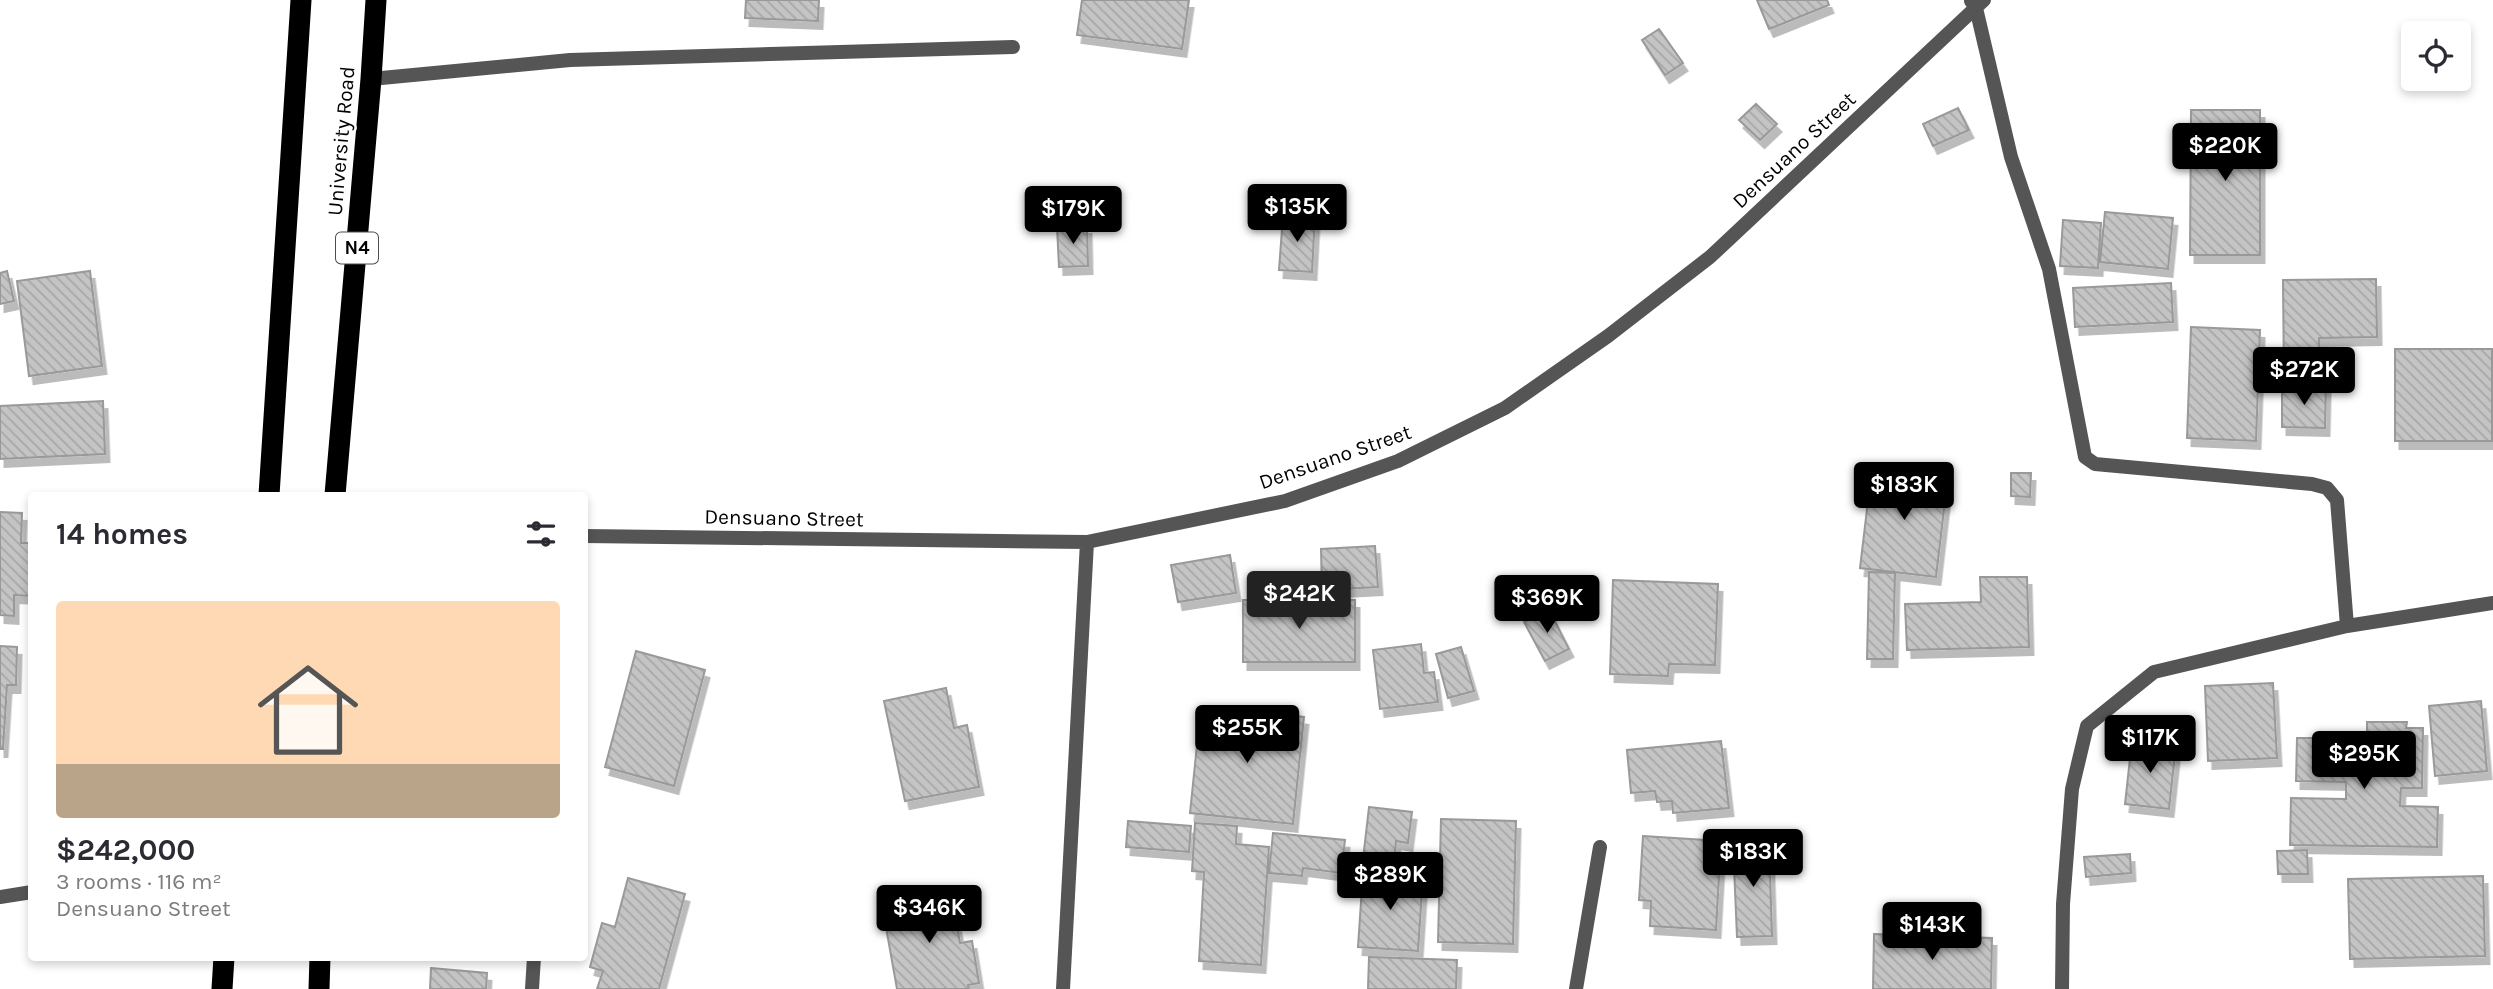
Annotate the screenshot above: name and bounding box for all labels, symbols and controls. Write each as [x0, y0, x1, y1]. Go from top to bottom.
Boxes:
map controls [2401, 21, 2471, 91]
button: locate [2401, 21, 2471, 91]
street label: University Road [323, 65, 359, 217]
street label: Densuano Street [1728, 87, 1861, 213]
pin: $220K [2176, 124, 2274, 183]
text: $220K [2188, 132, 2262, 159]
pin: $135K [1248, 184, 1346, 244]
pin: $179K [1024, 187, 1122, 246]
text: $135K [1264, 193, 1330, 220]
text: $179K [1041, 195, 1105, 222]
road number: N4 [336, 232, 378, 264]
pin: $272K [2255, 348, 2353, 407]
text: $272K [2269, 356, 2339, 383]
street label: Densuano Street [1256, 420, 1414, 494]
pin: $183K [1855, 462, 1953, 522]
text: $183K [1870, 471, 1938, 498]
street label: Densuano Street [704, 505, 864, 531]
icon: filters [522, 515, 560, 553]
text: 14 homes [56, 516, 188, 552]
pin: $242K [1250, 572, 1348, 631]
pin: $369K [1498, 576, 1596, 635]
text: $242K [1263, 580, 1335, 607]
text: $369K [1510, 584, 1584, 611]
icon: home [245, 647, 371, 773]
pin: $255K [1198, 706, 1296, 765]
text: $255K [1211, 714, 1283, 741]
pin: $117K [2101, 716, 2199, 775]
text: $117K [2121, 724, 2179, 751]
pin: $295K [2315, 732, 2413, 791]
text: $295K [2328, 740, 2400, 767]
pin: $183K [1704, 830, 1802, 889]
text: $242,000 [56, 832, 195, 868]
text: $183K [1719, 838, 1787, 865]
pin: $289K [1341, 852, 1439, 912]
text: $289K [1353, 861, 1427, 888]
text: 3 rooms · 116 m² [56, 868, 222, 895]
pin: $346K [880, 886, 978, 945]
text: $346K [893, 894, 965, 921]
text: Densuano Street [56, 895, 231, 922]
pin: $143K [1883, 902, 1981, 962]
text: $143K [1898, 911, 1966, 938]

